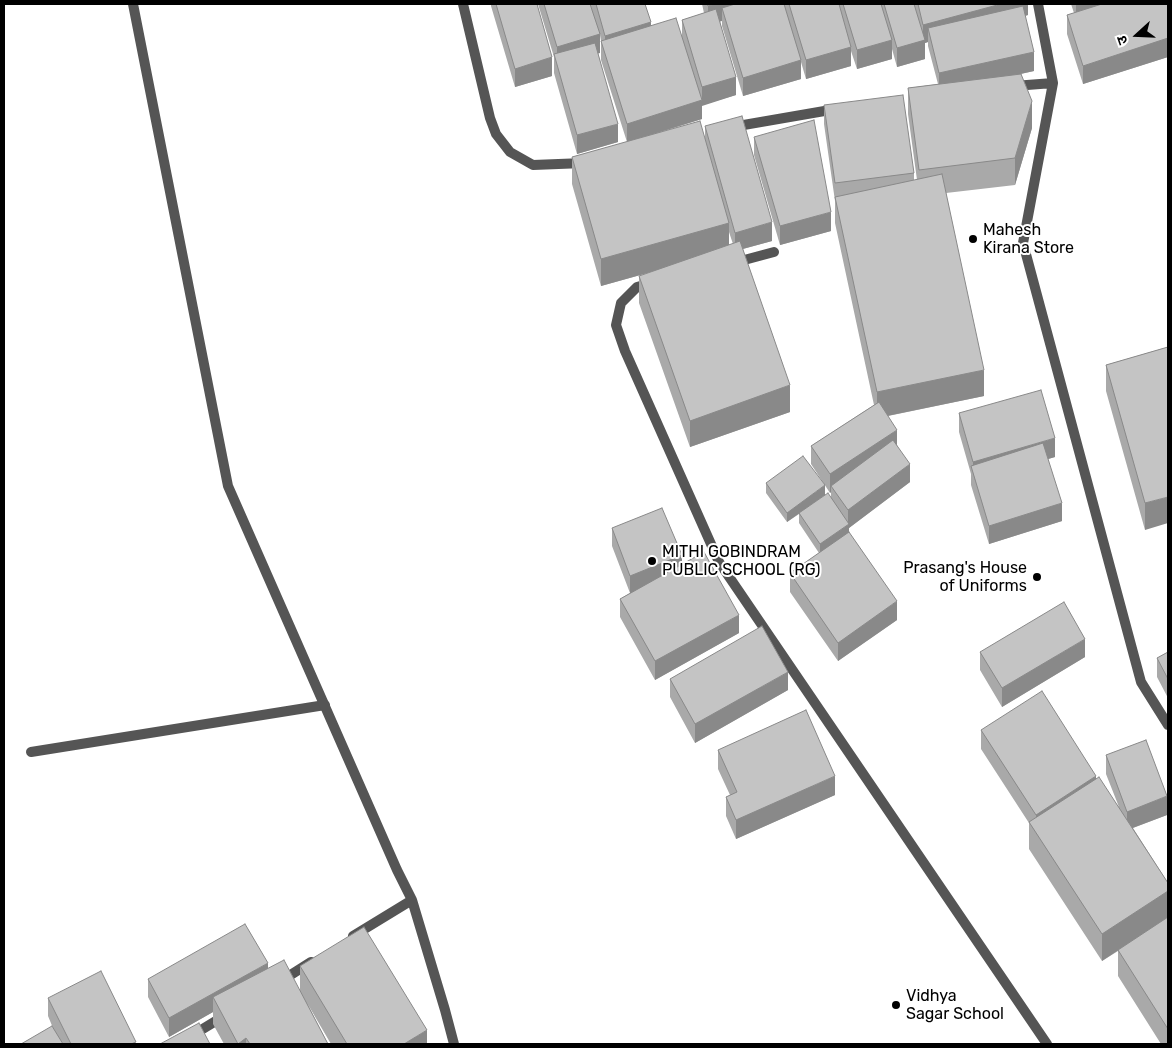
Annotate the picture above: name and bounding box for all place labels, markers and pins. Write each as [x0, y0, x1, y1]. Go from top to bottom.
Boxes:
place label: Mahesh Kirana Store [983, 220, 1074, 258]
marker: Mahesh Kirana Store [967, 233, 979, 245]
place label: MITHI GOBINDRAM PUBLIC SCHOOL (RG) [662, 542, 821, 580]
marker: MITHI GOBINDRAM PUBLIC SCHOOL (RG) [646, 555, 658, 567]
place label: Prasang's House of Uniforms [903, 558, 1027, 596]
marker: Prasang's House of Uniforms [1031, 571, 1043, 583]
place label: Vidhya Sagar School [906, 986, 1004, 1024]
marker: Vidhya Sagar School [890, 999, 902, 1011]

